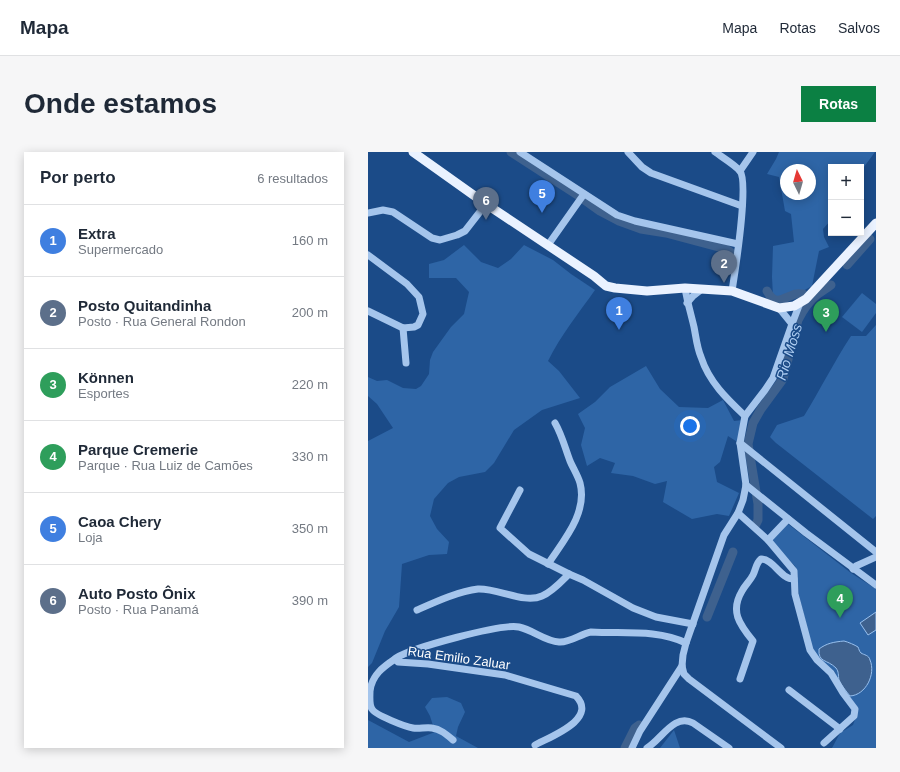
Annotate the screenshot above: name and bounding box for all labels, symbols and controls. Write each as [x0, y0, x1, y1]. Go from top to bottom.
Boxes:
text: Mapa [20, 17, 69, 38]
text: Mapa [722, 20, 757, 36]
text: Rotas [779, 20, 816, 36]
text: Salvos [838, 20, 880, 36]
button: Rotas [801, 86, 876, 122]
text: Onde estamos [24, 88, 217, 119]
north arrow [780, 164, 816, 200]
map controls [828, 164, 864, 236]
button: + [828, 164, 864, 200]
text: Por perto [40, 168, 116, 187]
text: 6 resultados [257, 171, 328, 186]
pin: 5 [529, 180, 555, 213]
pin: 6 [473, 187, 499, 220]
button: − [828, 200, 864, 236]
text: Extra [78, 225, 116, 242]
text: 1 [49, 233, 57, 248]
text: 160 m [292, 233, 328, 248]
text: Supermercado [78, 242, 163, 257]
pin: 2 [711, 250, 737, 283]
text: Posto Quitandinha [78, 297, 211, 314]
pin: 1 [606, 297, 632, 330]
pin: 3 [813, 299, 839, 332]
text: 2 [49, 305, 57, 320]
text: 200 m [292, 305, 328, 320]
text: Posto · Rua General Rondon [78, 314, 246, 329]
water label: Rio Moss [773, 322, 805, 382]
text: Können [78, 369, 134, 386]
text: 3 [49, 377, 57, 392]
text: 220 m [292, 377, 328, 392]
text: Esportes [78, 386, 129, 401]
your location [680, 416, 700, 436]
text: Parque Cremerie [78, 441, 198, 458]
text: 4 [49, 449, 57, 464]
text: 330 m [292, 449, 328, 464]
text: Parque · Rua Luiz de Camões [78, 458, 253, 473]
text: Caoa Chery [78, 513, 161, 530]
text: 5 [49, 521, 57, 536]
text: 350 m [292, 521, 328, 536]
text: Loja [78, 530, 103, 545]
text: Auto Posto Ônix [78, 585, 196, 602]
pin: 4 [827, 585, 853, 618]
text: 6 [49, 593, 57, 608]
text: 390 m [292, 593, 328, 608]
text: Posto · Rua Panamá [78, 602, 199, 617]
street label: Rua Emilio Zaluar [407, 643, 512, 673]

